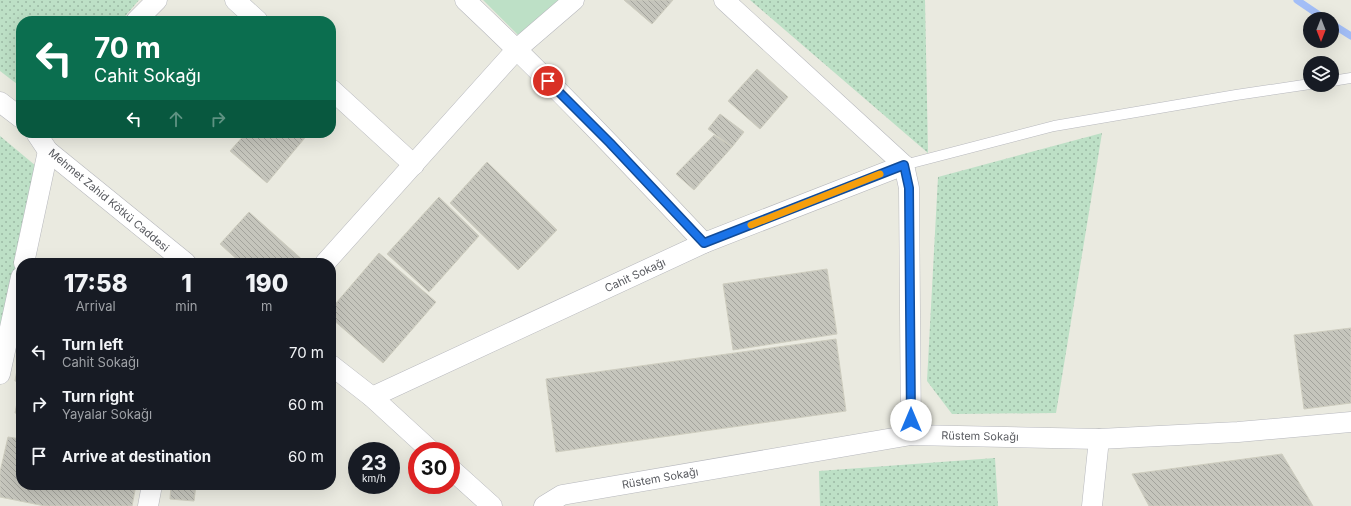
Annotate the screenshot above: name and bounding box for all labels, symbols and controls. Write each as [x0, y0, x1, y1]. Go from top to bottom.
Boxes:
north arrow [1303, 12, 1339, 48]
map controls [1303, 12, 1339, 92]
text: 70 m [94, 31, 161, 65]
icon: left [28, 32, 80, 84]
button: layers [1303, 56, 1339, 92]
pin [531, 64, 565, 98]
text: Cahit Sokağı [94, 65, 201, 86]
icon: arrive [537, 70, 559, 92]
icon: left [123, 108, 145, 130]
icon: ahead [165, 108, 187, 130]
icon: right [207, 108, 229, 130]
street label: Mehmet Zahid Kötkü Caddesi [46, 145, 172, 255]
street label: Cahit Sokağı [602, 255, 668, 295]
text: 17:58 [64, 269, 128, 298]
text: 1 [181, 269, 192, 298]
text: 190 [245, 269, 288, 298]
text: Arrival [76, 298, 116, 314]
text: min [175, 298, 198, 314]
text: m [261, 298, 272, 314]
text: Turn left [62, 335, 123, 354]
icon: left [28, 341, 50, 363]
text: 70 m [289, 343, 324, 362]
text: Cahit Sokağı [62, 354, 139, 370]
text: Turn right [62, 387, 134, 406]
icon: right [28, 393, 50, 415]
text: 60 m [288, 395, 324, 414]
position arrow [890, 399, 932, 441]
text: Yayalar Sokağı [62, 406, 152, 422]
street label: Rüstem Sokağı [941, 428, 1019, 444]
speed limit sign: 30 [408, 442, 460, 494]
icon: arrive [28, 445, 50, 467]
text: Arrive at destination [62, 447, 211, 466]
text: 60 m [288, 447, 324, 466]
text: 23 [361, 451, 387, 475]
street label: Rüstem Sokağı [621, 464, 699, 492]
text: km/h [362, 472, 386, 484]

